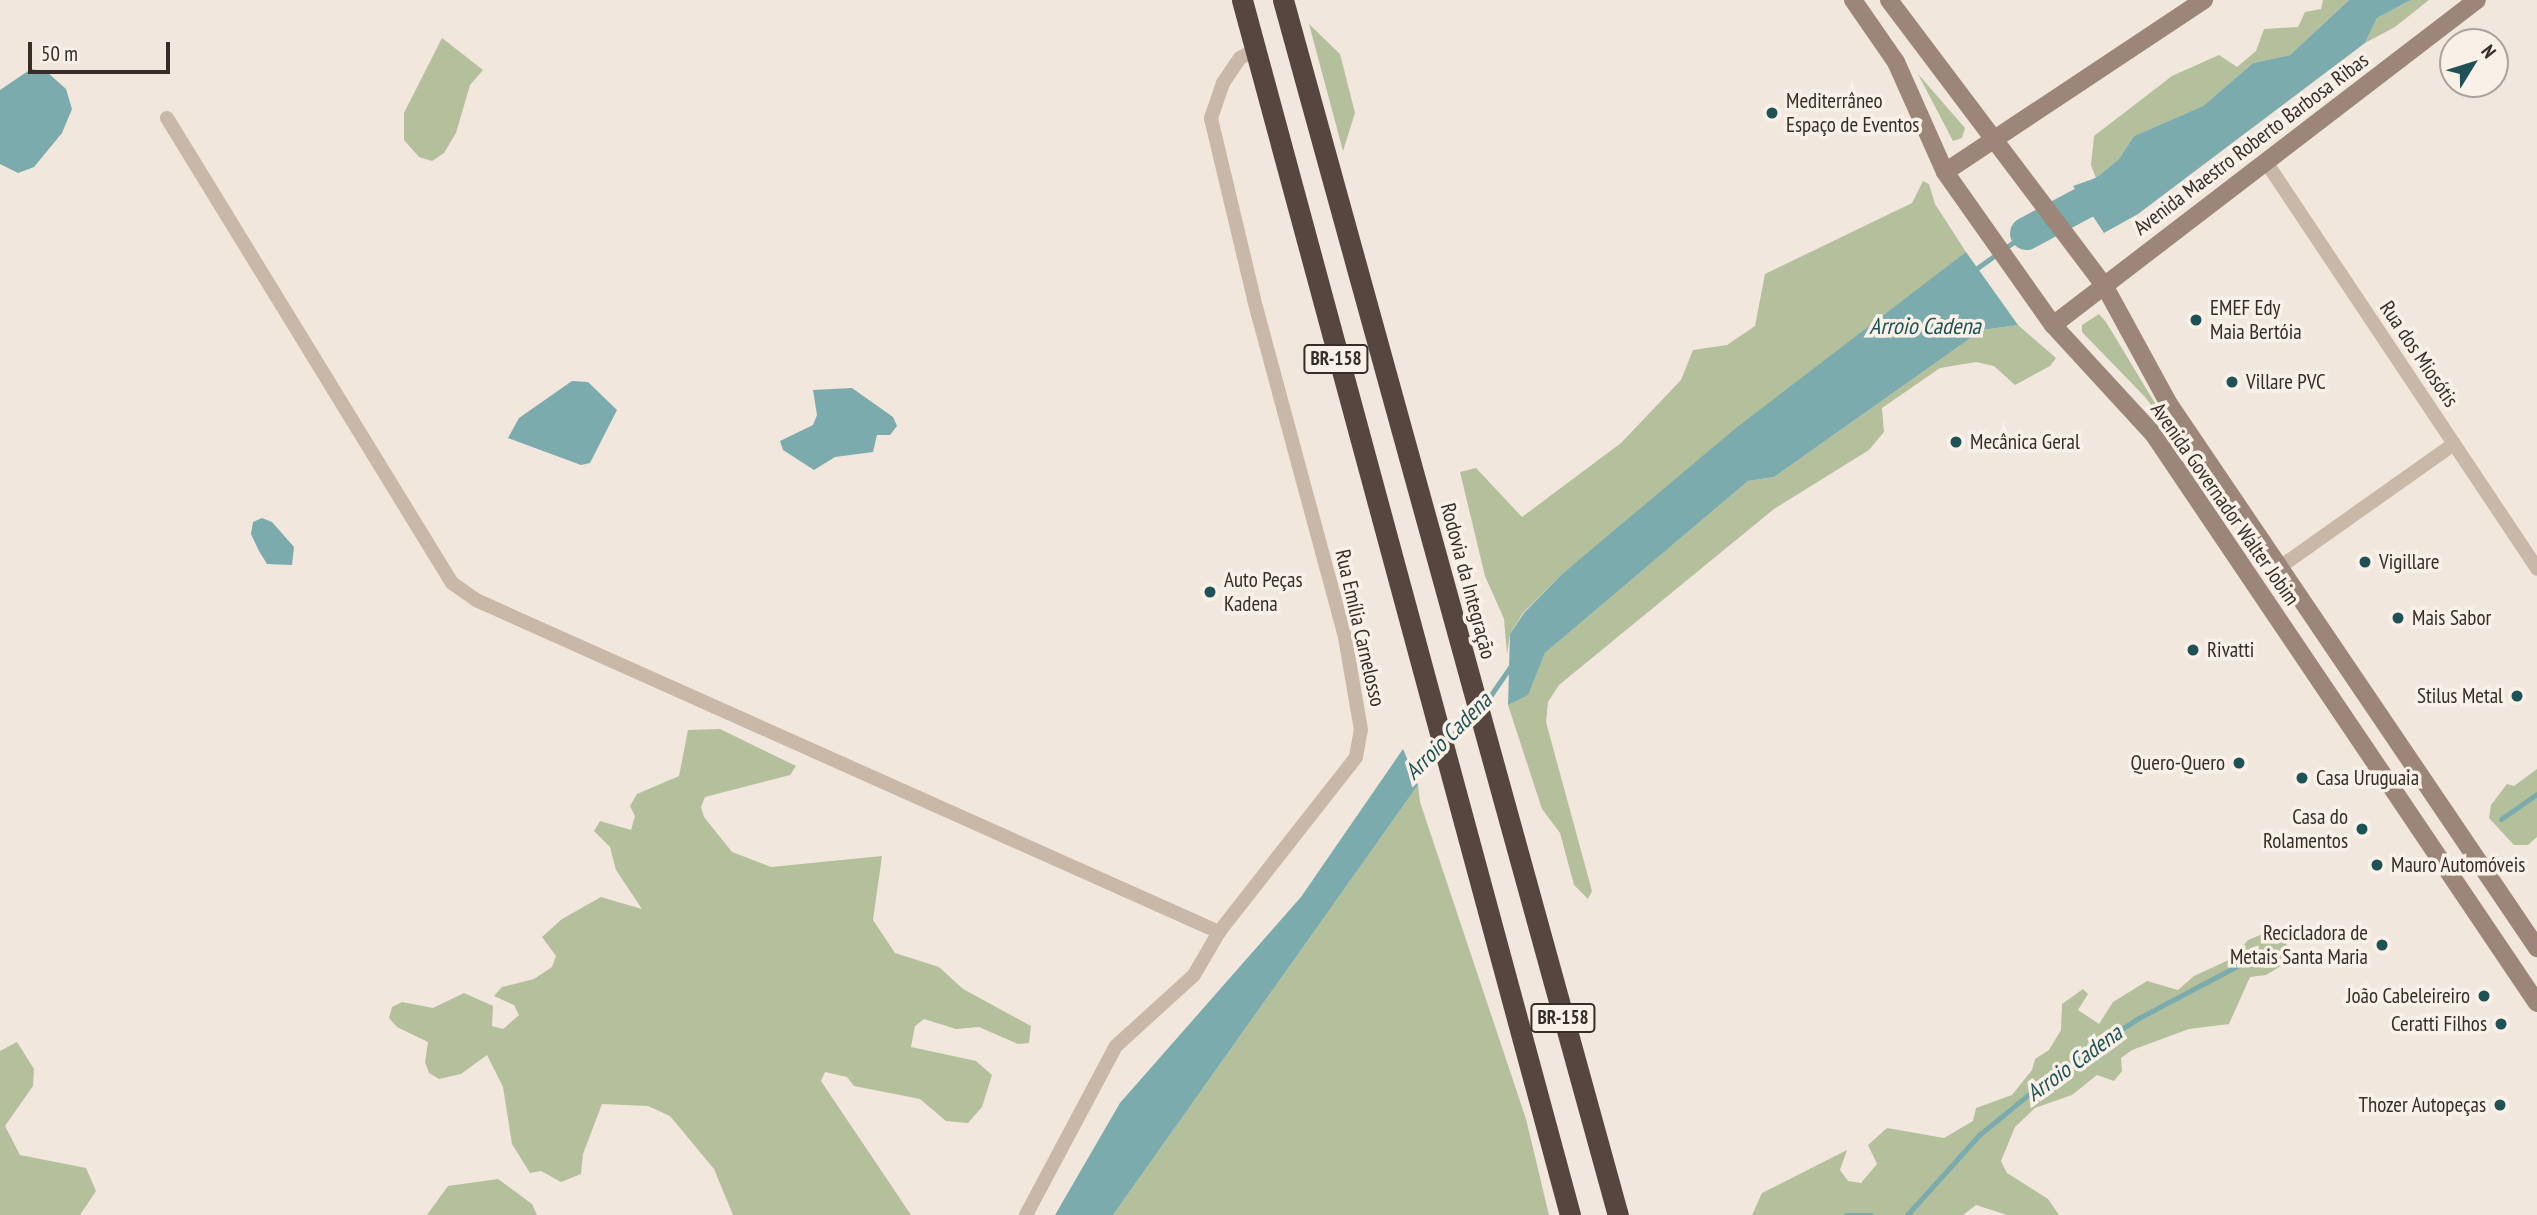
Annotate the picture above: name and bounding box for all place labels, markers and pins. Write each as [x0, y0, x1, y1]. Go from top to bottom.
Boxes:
place label: Mediterrâneo Espaço de Eventos [1786, 88, 1919, 138]
marker: Mediterrâneo Espaço de Eventos [1764, 105, 1780, 121]
place label: EMEF Edy Maia Bertóia [2210, 295, 2302, 345]
marker: EMEF Edy Maia Bertóia [2188, 312, 2204, 328]
place label: Villare PVC [2246, 369, 2326, 395]
marker: Villare PVC [2224, 374, 2240, 390]
place label: Mecânica Geral [1970, 429, 2080, 455]
marker: Mecânica Geral [1948, 434, 1964, 450]
place label: Vigillare [2379, 549, 2440, 575]
marker: Vigillare [2357, 554, 2373, 570]
place label: Auto Peças Kadena [1224, 567, 1303, 617]
marker: Auto Peças Kadena [1202, 584, 1218, 600]
place label: Mais Sabor [2412, 605, 2491, 631]
marker: Mais Sabor [2390, 610, 2406, 626]
place label: Rivatti [2207, 637, 2254, 663]
marker: Rivatti [2185, 642, 2201, 658]
place label: Stilus Metal [2417, 683, 2503, 709]
marker: Stilus Metal [2509, 688, 2525, 704]
place label: Quero-Quero [2131, 750, 2225, 776]
marker: Quero-Quero [2231, 755, 2247, 771]
place label: Casa Uruguaia [2316, 765, 2419, 791]
marker: Casa Uruguaia [2294, 770, 2310, 786]
place label: Casa do Rolamentos [2263, 804, 2348, 854]
marker: Casa do Rolamentos [2354, 821, 2370, 837]
place label: Mauro Automóveis [2391, 852, 2526, 878]
marker: Mauro Automóveis [2369, 857, 2385, 873]
place label: Recicladora de Metais Santa Maria [2230, 920, 2368, 970]
marker: Recicladora de Metais Santa Maria [2374, 937, 2390, 953]
place label: João Cabeleireiro [2346, 983, 2470, 1009]
marker: João Cabeleireiro [2476, 988, 2492, 1004]
place label: Ceratti Filhos [2391, 1011, 2487, 1037]
marker: Ceratti Filhos [2493, 1016, 2509, 1032]
place label: Thozer Autopeças [2358, 1092, 2486, 1118]
marker: Thozer Autopeças [2492, 1097, 2508, 1113]

